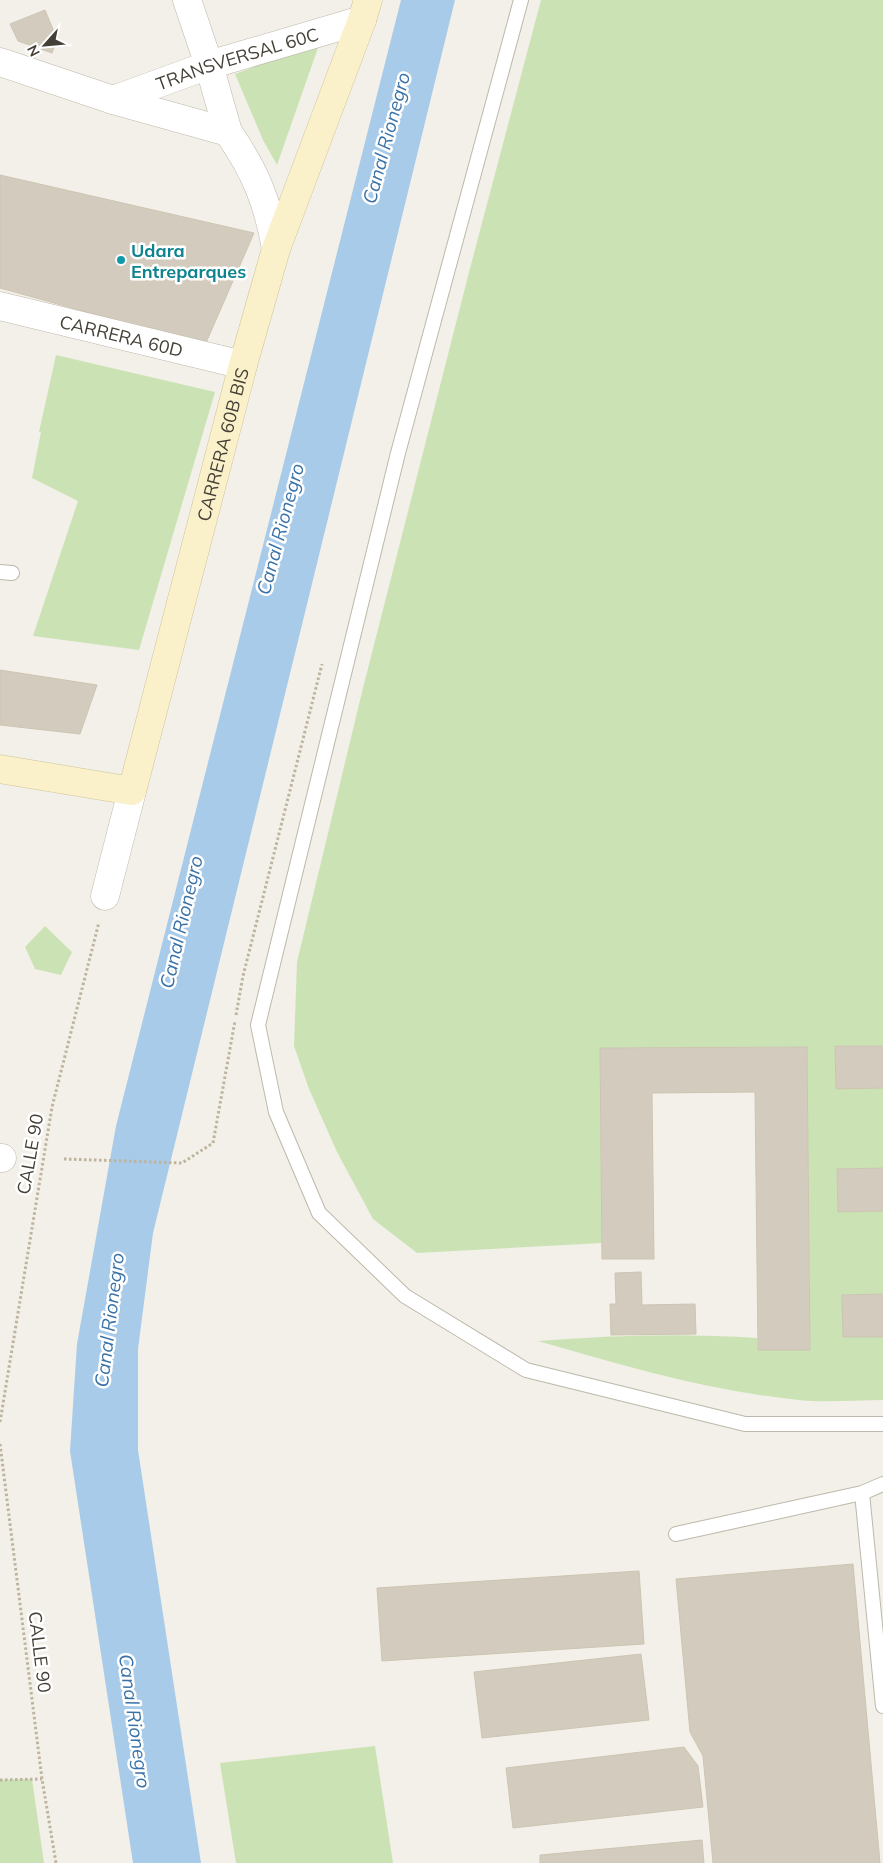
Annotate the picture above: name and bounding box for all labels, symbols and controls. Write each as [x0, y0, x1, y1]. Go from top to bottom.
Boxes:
north arrow [20, 20, 70, 70]
street label: TRANSVERSAL 60C [153, 22, 321, 95]
text: N [23, 42, 44, 60]
water label: Canal Rionegro [357, 69, 415, 206]
place label: Udara Entreparques [131, 239, 246, 283]
marker: Udara Entreparques [115, 254, 127, 266]
street label: CARRERA 60D [58, 309, 185, 362]
street label: CARRERA 60B BIS [191, 365, 253, 524]
water label: Canal Rionegro [251, 460, 309, 597]
water label: Canal Rionegro [154, 853, 208, 991]
street label: CALLE 90 [12, 1112, 48, 1196]
water label: Canal Rionegro [89, 1251, 129, 1389]
street label: CALLE 90 [24, 1610, 56, 1694]
water label: Canal Rionegro [114, 1652, 156, 1790]

